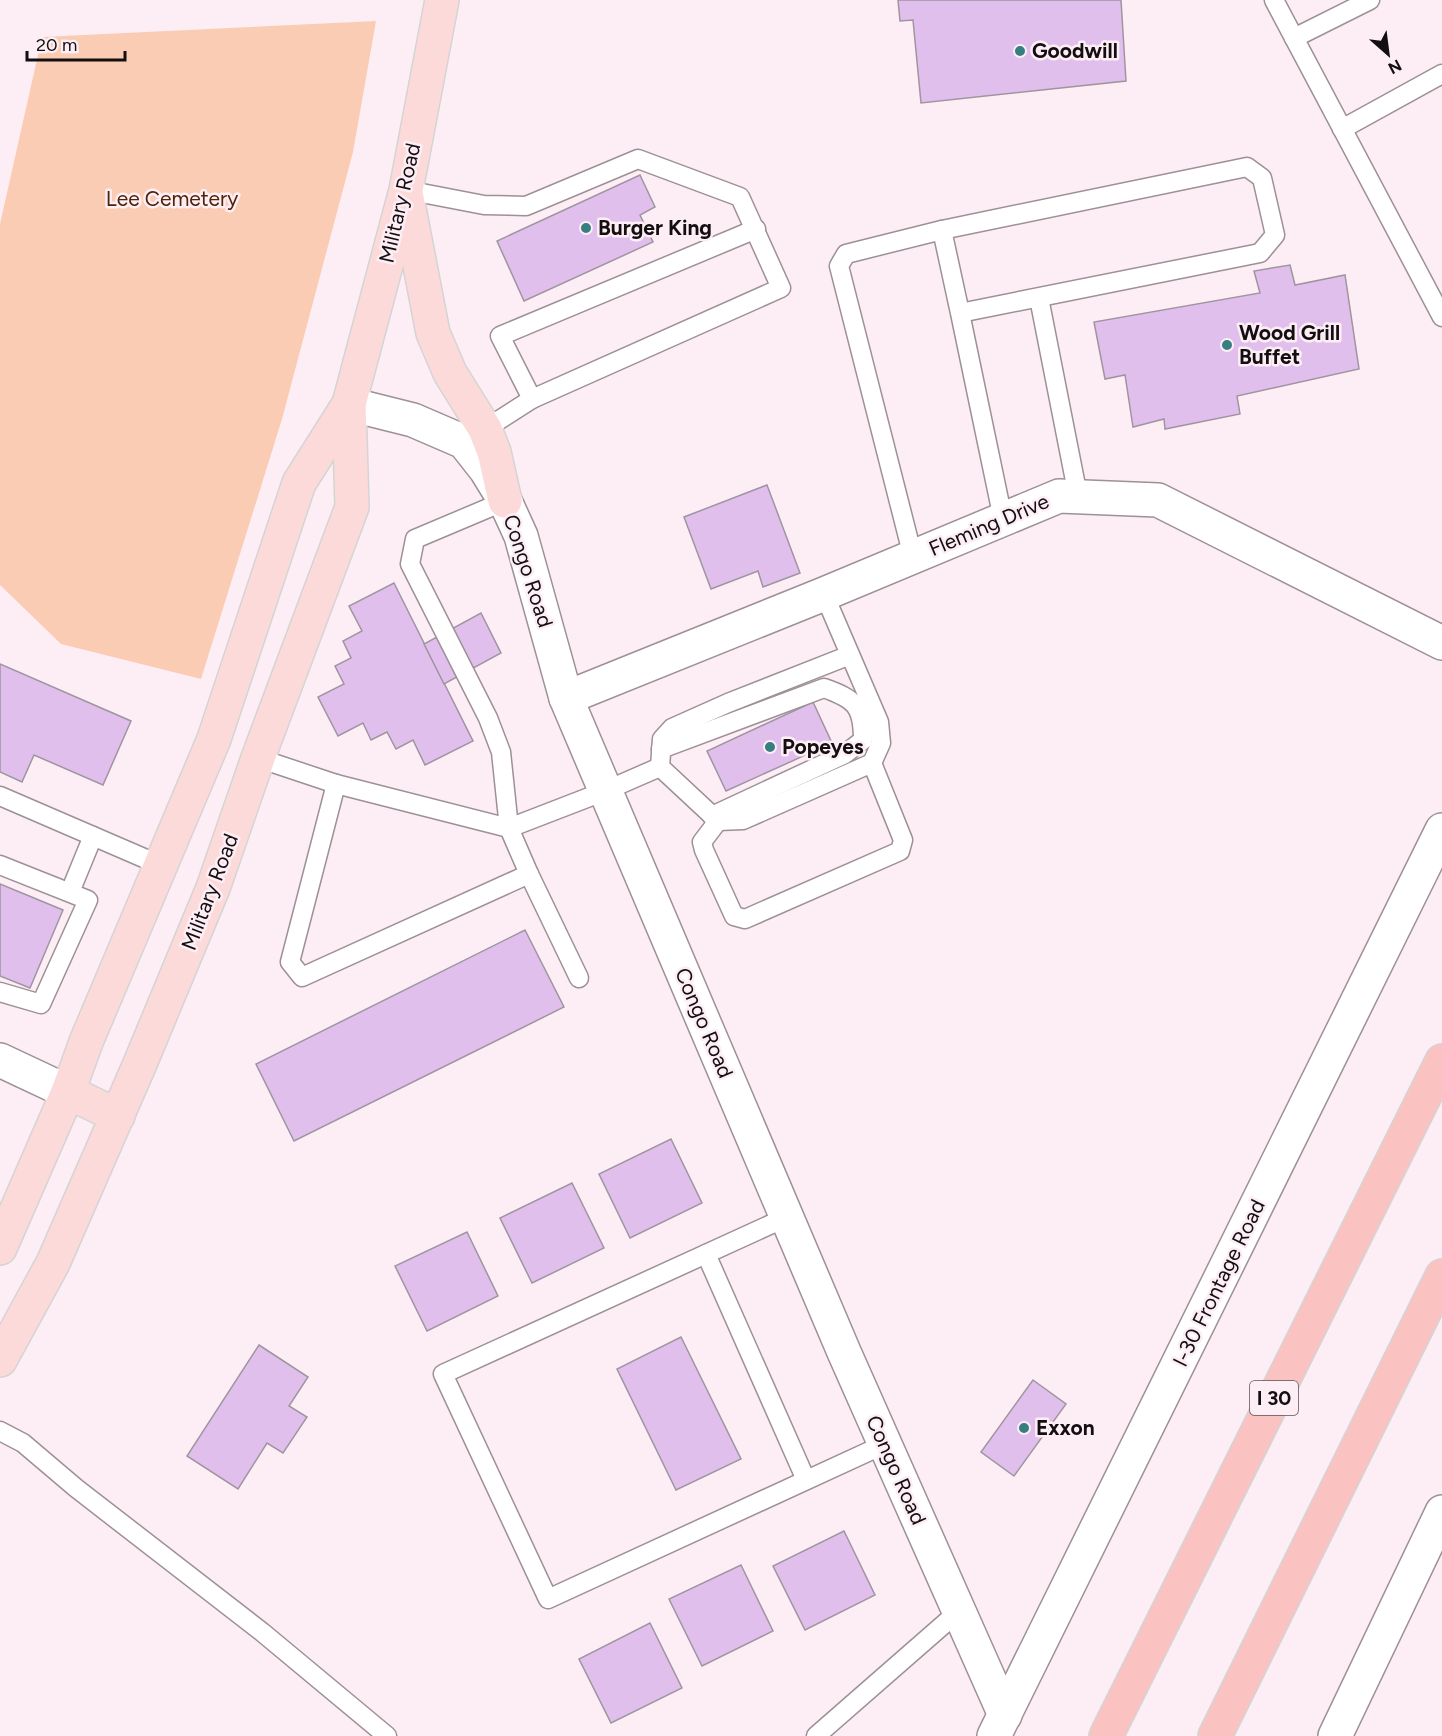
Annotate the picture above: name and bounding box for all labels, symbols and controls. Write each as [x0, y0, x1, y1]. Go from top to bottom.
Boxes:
scale bar [27, 24, 124, 62]
north arrow [1358, 24, 1418, 84]
text: 20 m [36, 34, 77, 56]
place label: Goodwill [1032, 38, 1118, 63]
marker: Goodwill [1013, 44, 1027, 58]
text: N [1385, 56, 1405, 78]
street label: Military Road [374, 140, 425, 265]
park label: Lee Cemetery [106, 186, 238, 211]
place label: Burger King [598, 215, 712, 240]
marker: Burger King [579, 221, 593, 235]
place label: Wood Grill Buffet [1239, 320, 1340, 369]
marker: Wood Grill Buffet [1220, 338, 1234, 352]
street label: Fleming Drive [925, 488, 1053, 561]
street label: Congo Road [498, 511, 558, 630]
place label: Popeyes [782, 734, 864, 759]
marker: Popeyes [763, 740, 777, 754]
street label: Military Road [176, 830, 243, 953]
street label: Congo Road [670, 964, 739, 1082]
street label: I-30 Frontage Road [1167, 1195, 1270, 1370]
road number: I 30 [1250, 1381, 1298, 1415]
street label: Congo Road [861, 1411, 932, 1528]
place label: Exxon [1036, 1415, 1095, 1440]
marker: Exxon [1017, 1421, 1031, 1435]

